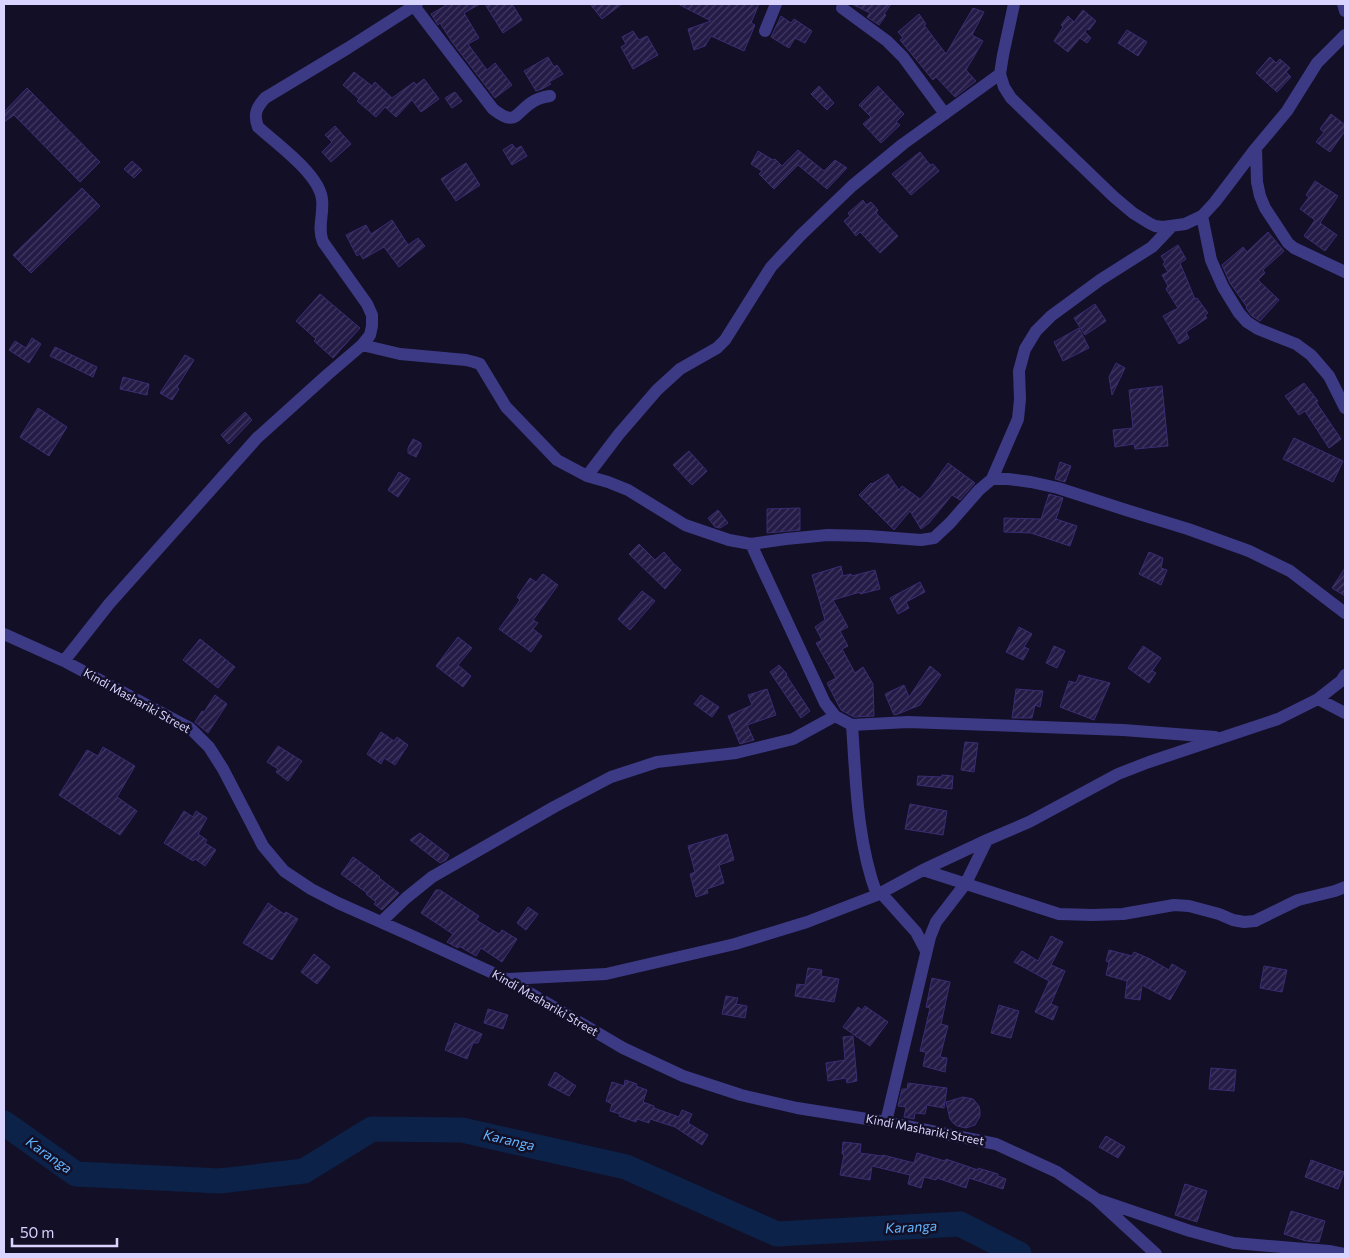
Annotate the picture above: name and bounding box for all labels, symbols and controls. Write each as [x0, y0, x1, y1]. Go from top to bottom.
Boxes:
street label: Kindi Mashariki Street [81, 665, 194, 735]
street label: Kindi Mashariki Street [490, 966, 601, 1038]
street label: Kindi Mashariki Street [865, 1111, 986, 1147]
water label: Karanga [482, 1125, 537, 1154]
water label: Karanga [23, 1133, 76, 1177]
scale bar [12, 1216, 118, 1248]
water label: Karanga [884, 1217, 938, 1236]
text: 50 m [20, 1223, 54, 1241]

